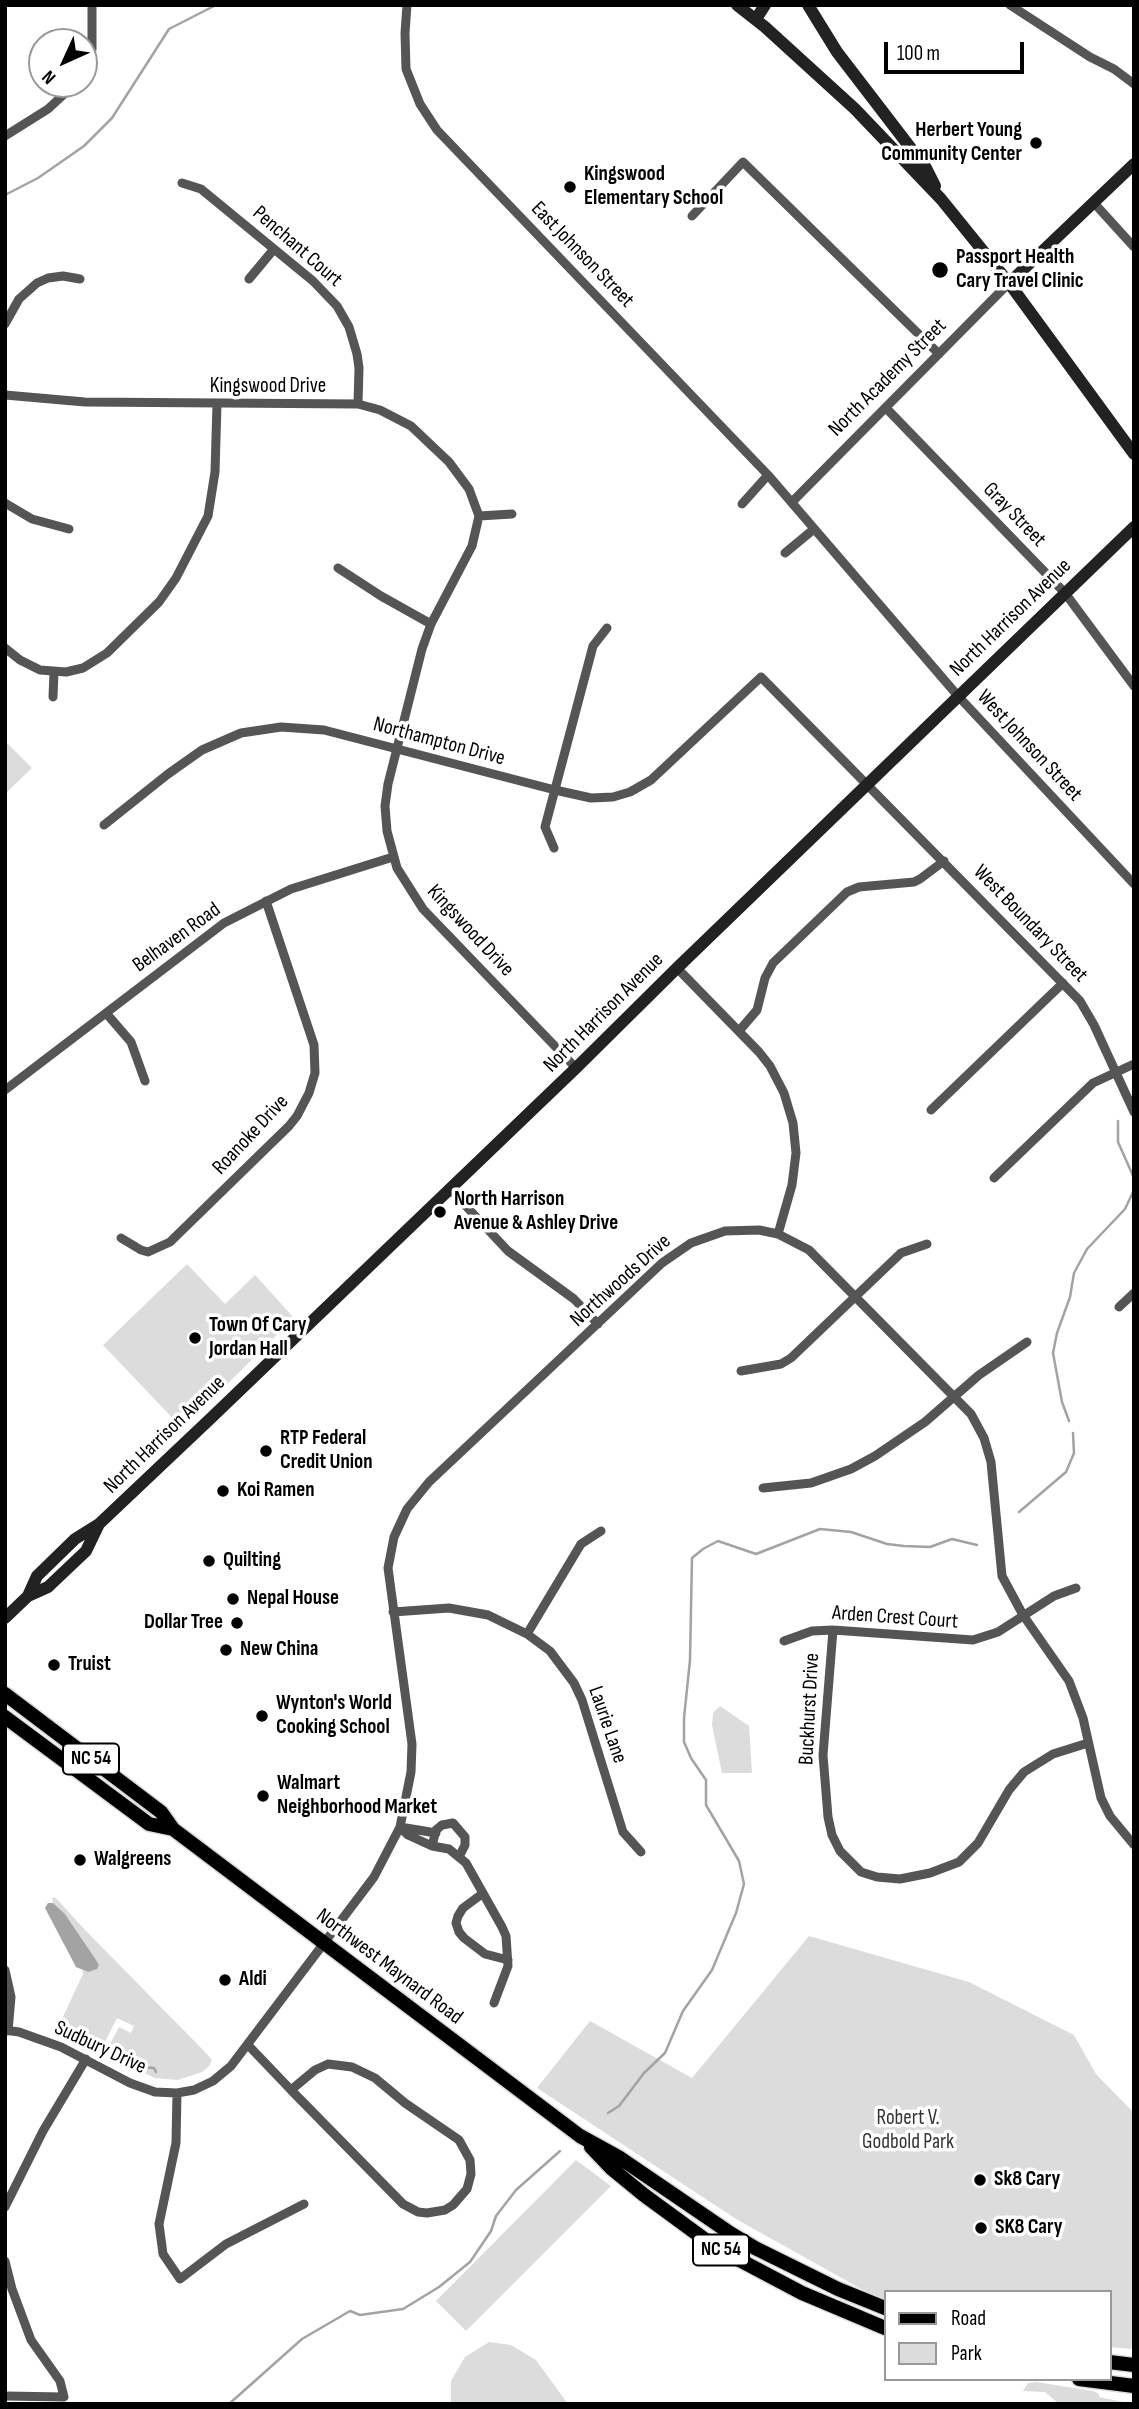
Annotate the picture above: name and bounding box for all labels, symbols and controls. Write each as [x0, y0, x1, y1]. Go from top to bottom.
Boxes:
north arrow [28, 28, 98, 98]
scale bar [887, 28, 1027, 72]
text: 100 m [897, 41, 940, 66]
text: N [37, 65, 61, 89]
place label: Herbert Young Community Center [881, 118, 1022, 168]
marker: Herbert Young Community Center [1028, 135, 1044, 151]
place label: Kingswood Elementary School [584, 162, 723, 212]
marker: Kingswood Elementary School [562, 179, 578, 195]
street label: East Johnson Street [525, 197, 639, 313]
street label: Penchant Court [247, 201, 347, 293]
place label: Passport Health Cary Travel Clinic [956, 245, 1084, 295]
marker: Passport Health Cary Travel Clinic [930, 260, 950, 280]
street label: North Academy Street [824, 314, 952, 442]
street label: Kingswood Drive [210, 374, 326, 400]
street label: Gray Street [977, 478, 1051, 552]
street label: North Harrison Avenue [945, 554, 1077, 682]
street label: West Johnson Street [971, 685, 1087, 807]
street label: Northampton Drive [370, 712, 508, 772]
street label: West Boundary Street [968, 860, 1092, 988]
street label: Kingswood Drive [421, 880, 519, 982]
street label: Belhaven Road [128, 898, 226, 978]
street label: North Harrison Avenue [539, 948, 669, 1078]
street label: Roanoke Drive [208, 1090, 294, 1180]
place label: North Harrison Avenue & Ashley Drive [454, 1187, 618, 1237]
marker: North Harrison Avenue & Ashley Drive [432, 1204, 448, 1220]
street label: Northwoods Drive [566, 1229, 676, 1333]
place label: Town Of Cary Jordan Hall [209, 1313, 307, 1363]
marker: Town Of Cary Jordan Hall [187, 1330, 203, 1346]
street label: North Harrison Avenue [99, 1371, 231, 1499]
place label: RTP Federal Credit Union [280, 1426, 373, 1476]
marker: RTP Federal Credit Union [258, 1443, 274, 1459]
place label: Koi Ramen [237, 1478, 315, 1504]
marker: Koi Ramen [215, 1483, 231, 1499]
place label: Quilting [223, 1548, 281, 1574]
marker: Quilting [201, 1553, 217, 1569]
place label: Nepal House [247, 1586, 339, 1612]
marker: Nepal House [225, 1591, 241, 1607]
street label: Arden Crest Court [831, 1601, 959, 1635]
place label: Dollar Tree [144, 1610, 223, 1636]
marker: Dollar Tree [229, 1615, 245, 1631]
place label: New China [240, 1637, 318, 1663]
marker: New China [218, 1642, 234, 1658]
place label: Truist [68, 1652, 111, 1678]
street label: Buckhurst Drive [794, 1652, 826, 1766]
marker: Truist [46, 1657, 62, 1673]
street label: Laurie Lane [582, 1683, 632, 1767]
place label: Wynton's World Cooking School [276, 1691, 392, 1741]
marker: Wynton's World Cooking School [254, 1708, 270, 1724]
road number: NC 54 [63, 1744, 119, 1774]
place label: Walmart Neighborhood Market [277, 1771, 437, 1821]
marker: Walmart Neighborhood Market [255, 1788, 271, 1804]
place label: Walgreens [94, 1847, 171, 1873]
marker: Walgreens [72, 1852, 88, 1868]
street label: Northwest Maynard Road [311, 1904, 467, 2030]
place label: Aldi [239, 1967, 267, 1993]
marker: Aldi [217, 1972, 233, 1988]
street label: Sudbury Drive [50, 2016, 150, 2080]
park label: Robert V. Godbold Park [862, 2106, 954, 2156]
place label: Sk8 Cary [994, 2167, 1060, 2193]
marker: Sk8 Cary [972, 2172, 988, 2188]
place label: SK8 Cary [995, 2215, 1062, 2241]
marker: SK8 Cary [973, 2220, 989, 2236]
road number: NC 54 [693, 2234, 749, 2266]
legend [884, 2290, 1111, 2381]
text: Road [951, 2306, 986, 2331]
text: Park [951, 2341, 982, 2366]

